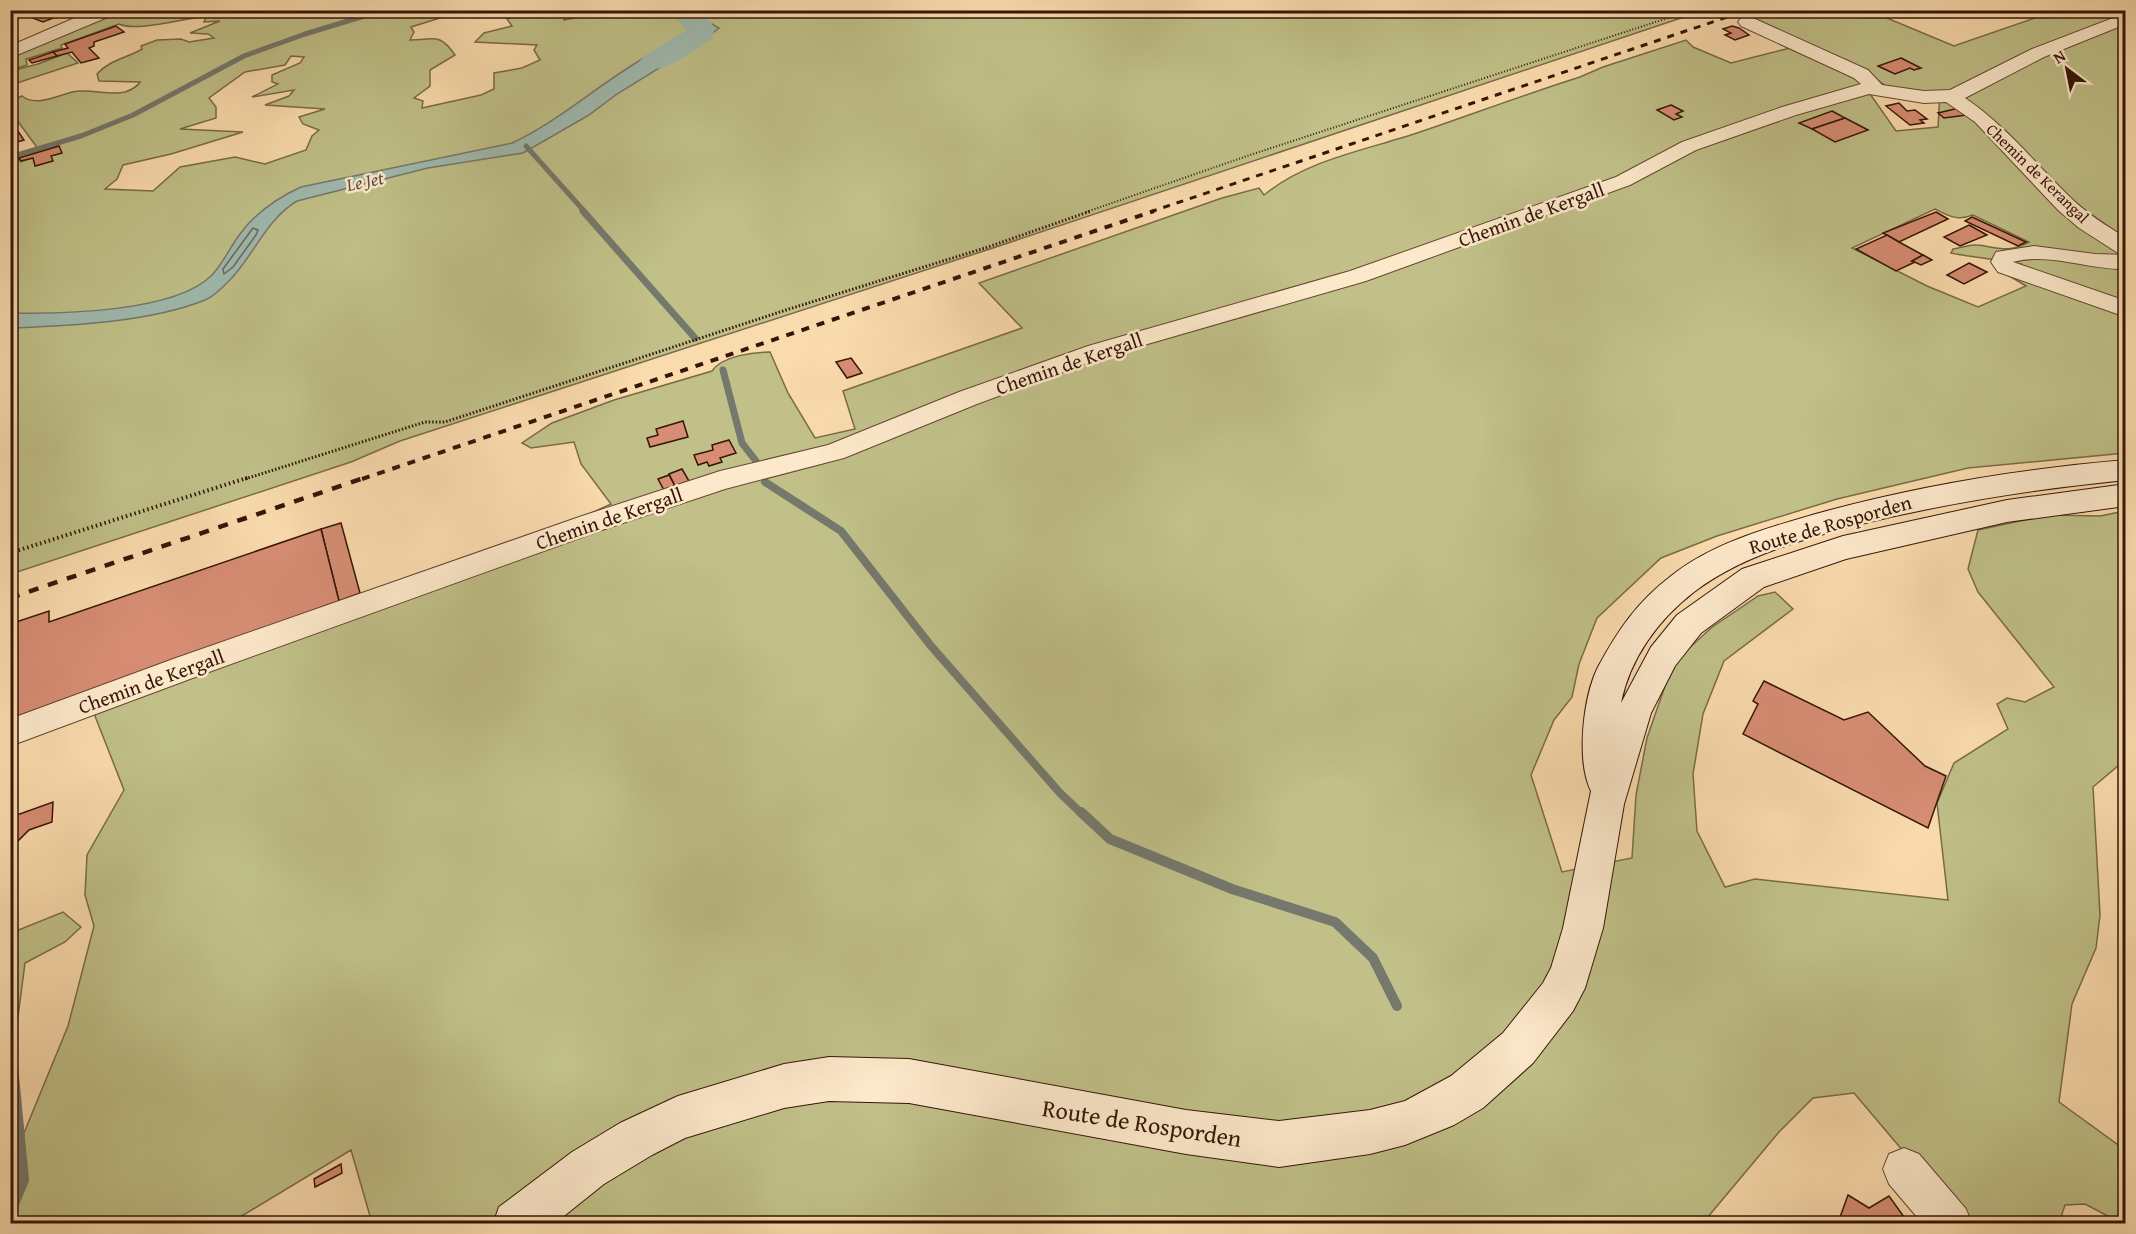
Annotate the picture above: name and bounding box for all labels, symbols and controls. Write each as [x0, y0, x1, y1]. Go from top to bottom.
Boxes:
north arrow [2037, 39, 2097, 99]
text: N [2048, 43, 2070, 69]
street label: Chemin de Kerangal [1981, 118, 2095, 229]
water label: Le Jet [343, 164, 386, 198]
street label: Chemin de Kergall [1454, 174, 1609, 254]
street label: Chemin de Kergall [992, 324, 1147, 402]
street label: Chemin de Kergall [532, 479, 687, 557]
street label: Route de Rosporden [1745, 487, 1915, 561]
street label: Chemin de Kergall [74, 641, 229, 721]
street label: Route de Rosporden [1040, 1090, 1245, 1156]

